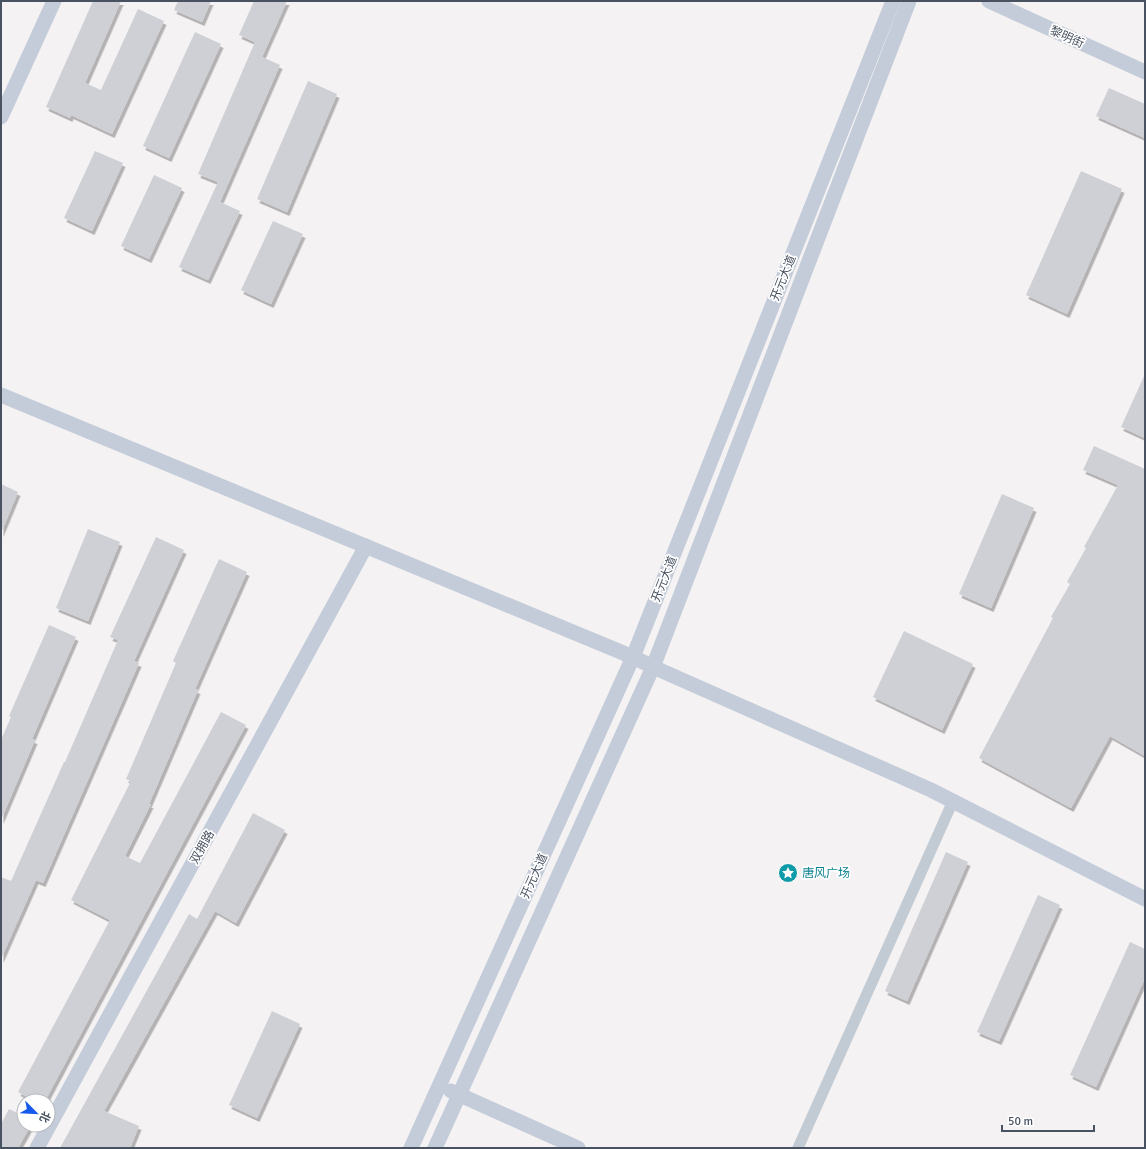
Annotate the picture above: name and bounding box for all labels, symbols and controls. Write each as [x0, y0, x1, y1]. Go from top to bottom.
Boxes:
street label: 黎明街 [1047, 23, 1086, 52]
street label: 开元大道 [768, 253, 799, 303]
street label: 开元大道 [649, 554, 680, 604]
street label: 双拥路 [187, 828, 218, 867]
street label: 开元大道 [518, 851, 551, 901]
place icon: 唐风广场 [777, 862, 799, 884]
place label: 唐风广场 [802, 866, 850, 881]
north arrow [16, 1093, 56, 1133]
scale bar [1002, 1107, 1094, 1133]
text: 北 [37, 1109, 53, 1125]
text: 50 m [1008, 1114, 1033, 1129]

